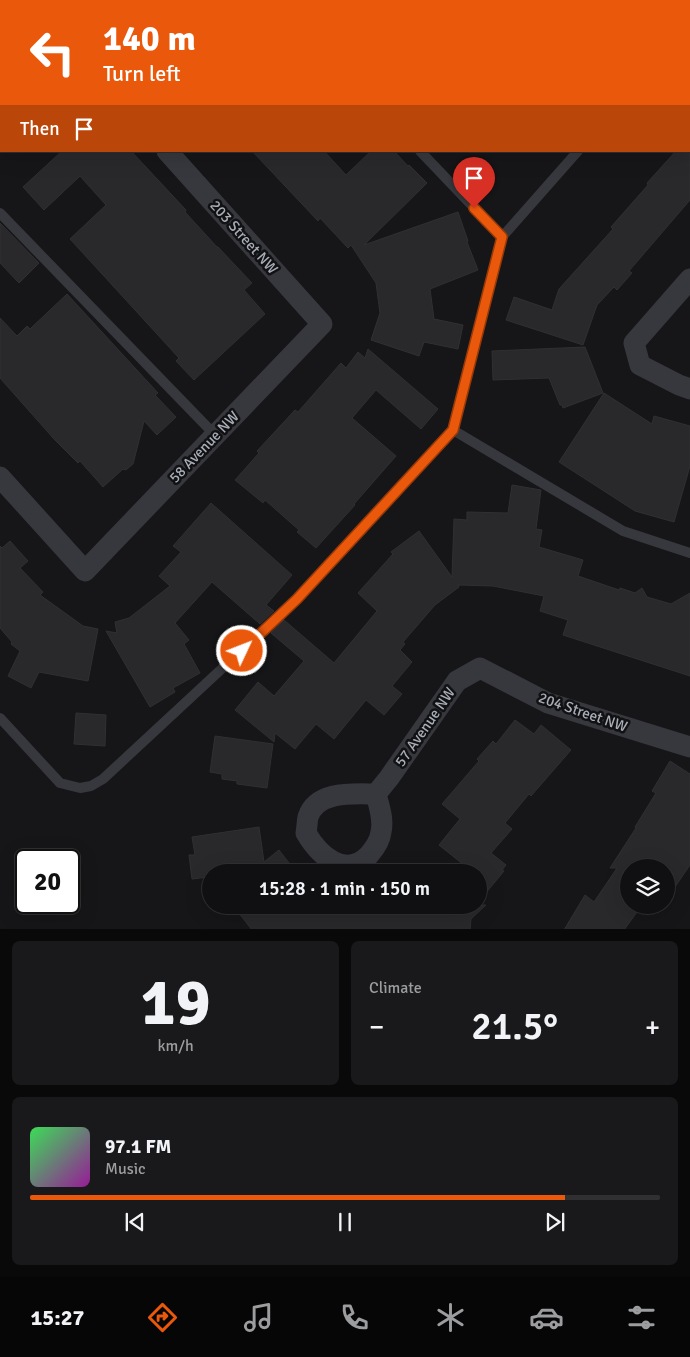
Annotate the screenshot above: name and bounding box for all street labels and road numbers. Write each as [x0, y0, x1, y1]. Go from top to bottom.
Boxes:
street label: 203 Street NW [206, 196, 282, 278]
street label: 58 Avenue NW [165, 407, 243, 487]
street label: 57 Avenue NW [391, 684, 459, 770]
street label: 204 Street NW [536, 688, 630, 736]

